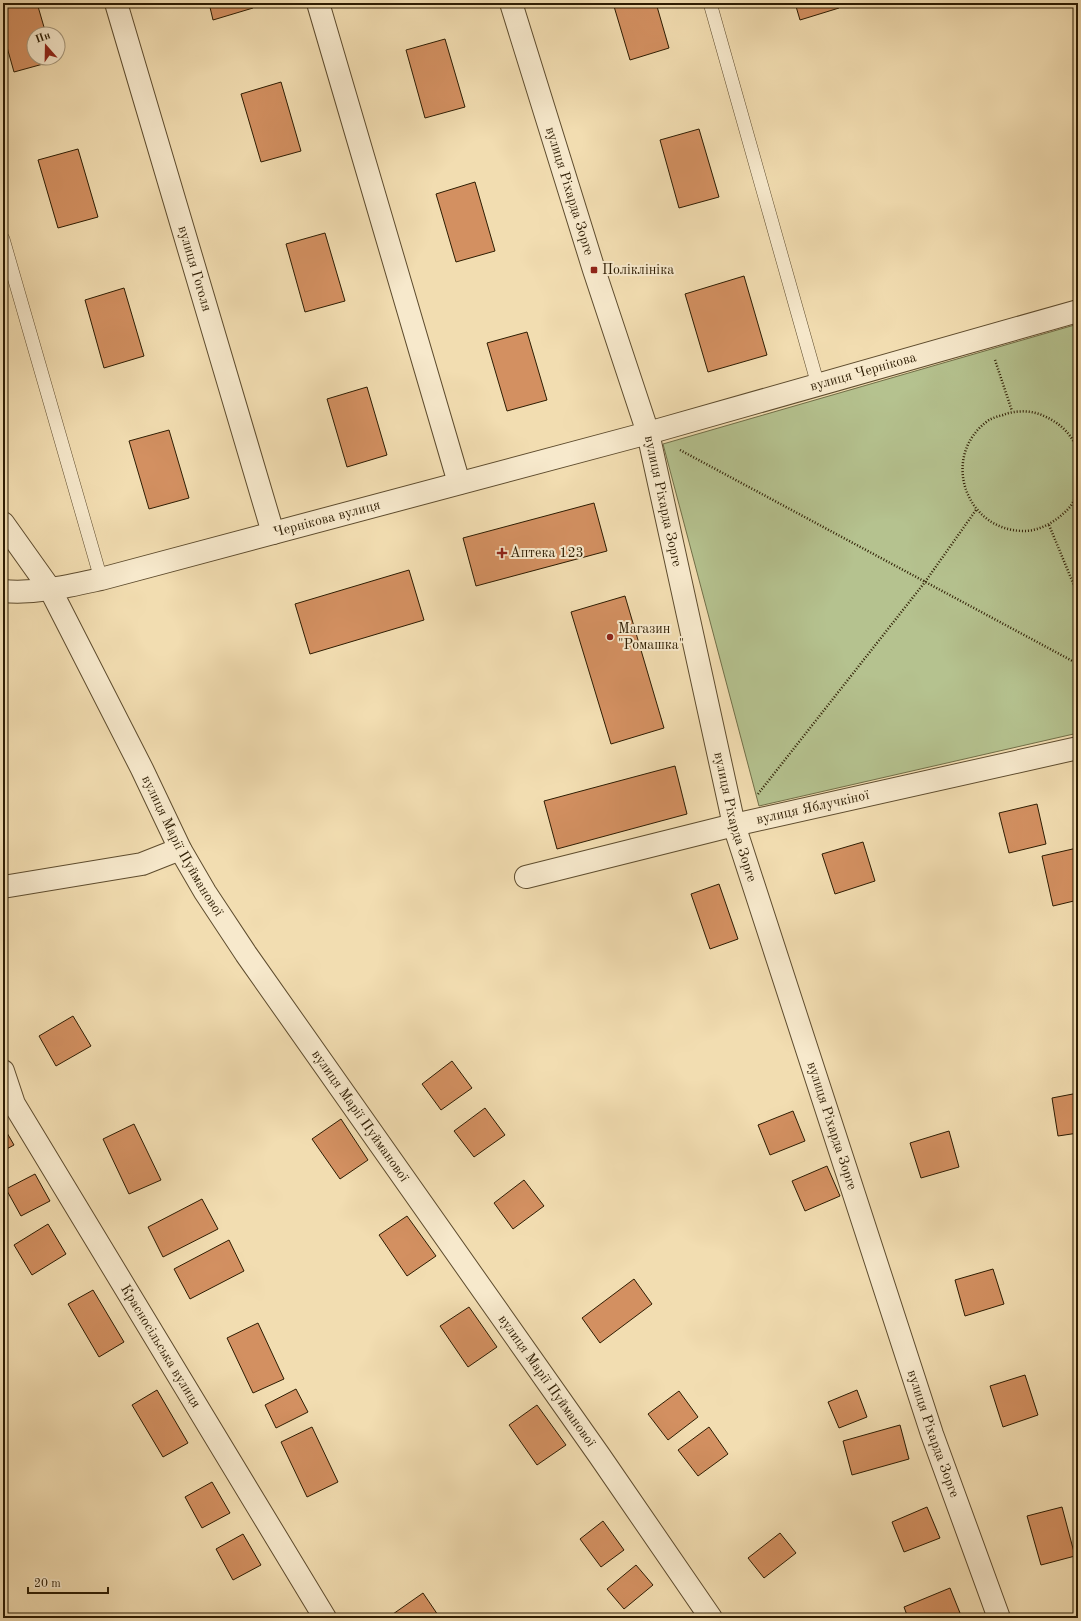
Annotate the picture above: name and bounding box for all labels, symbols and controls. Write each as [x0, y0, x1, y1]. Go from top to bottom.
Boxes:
north arrow [26, 26, 66, 66]
text: Пн [34, 30, 52, 46]
street label: вулиця Ріхарда Зорге [543, 125, 596, 257]
street label: вулиця Гоголя [175, 224, 214, 313]
place label: Поліклініка [602, 263, 674, 277]
marker: Поліклініка [589, 265, 599, 275]
street label: вулиця Чернікова [808, 350, 918, 394]
street label: вулиця Ріхарда Зорге [642, 434, 684, 568]
street label: Чернікова вулиця [272, 498, 382, 540]
place label: Аптека 123 [510, 546, 584, 560]
marker: Аптека 123 [497, 548, 507, 558]
place label: Магазин "Ромашка" [618, 622, 684, 652]
marker: Магазин "Ромашка" [605, 632, 615, 642]
street label: вулиця Ріхарда Зорге [711, 751, 759, 884]
street label: вулиця Марії Пуйманової [139, 773, 226, 919]
street label: вулиця Яблучкіної [755, 788, 870, 827]
street label: вулиця Марії Пуйманової [309, 1048, 411, 1185]
street label: вулиця Ріхарда Зорге [804, 1060, 859, 1192]
street label: Красносільська вулиця [118, 1282, 203, 1410]
street label: вулиця Марії Пуйманової [496, 1312, 598, 1449]
street label: вулиця Ріхарда Зорге [905, 1368, 961, 1499]
scale bar [28, 1569, 108, 1595]
text: 20 m [34, 1578, 61, 1590]

